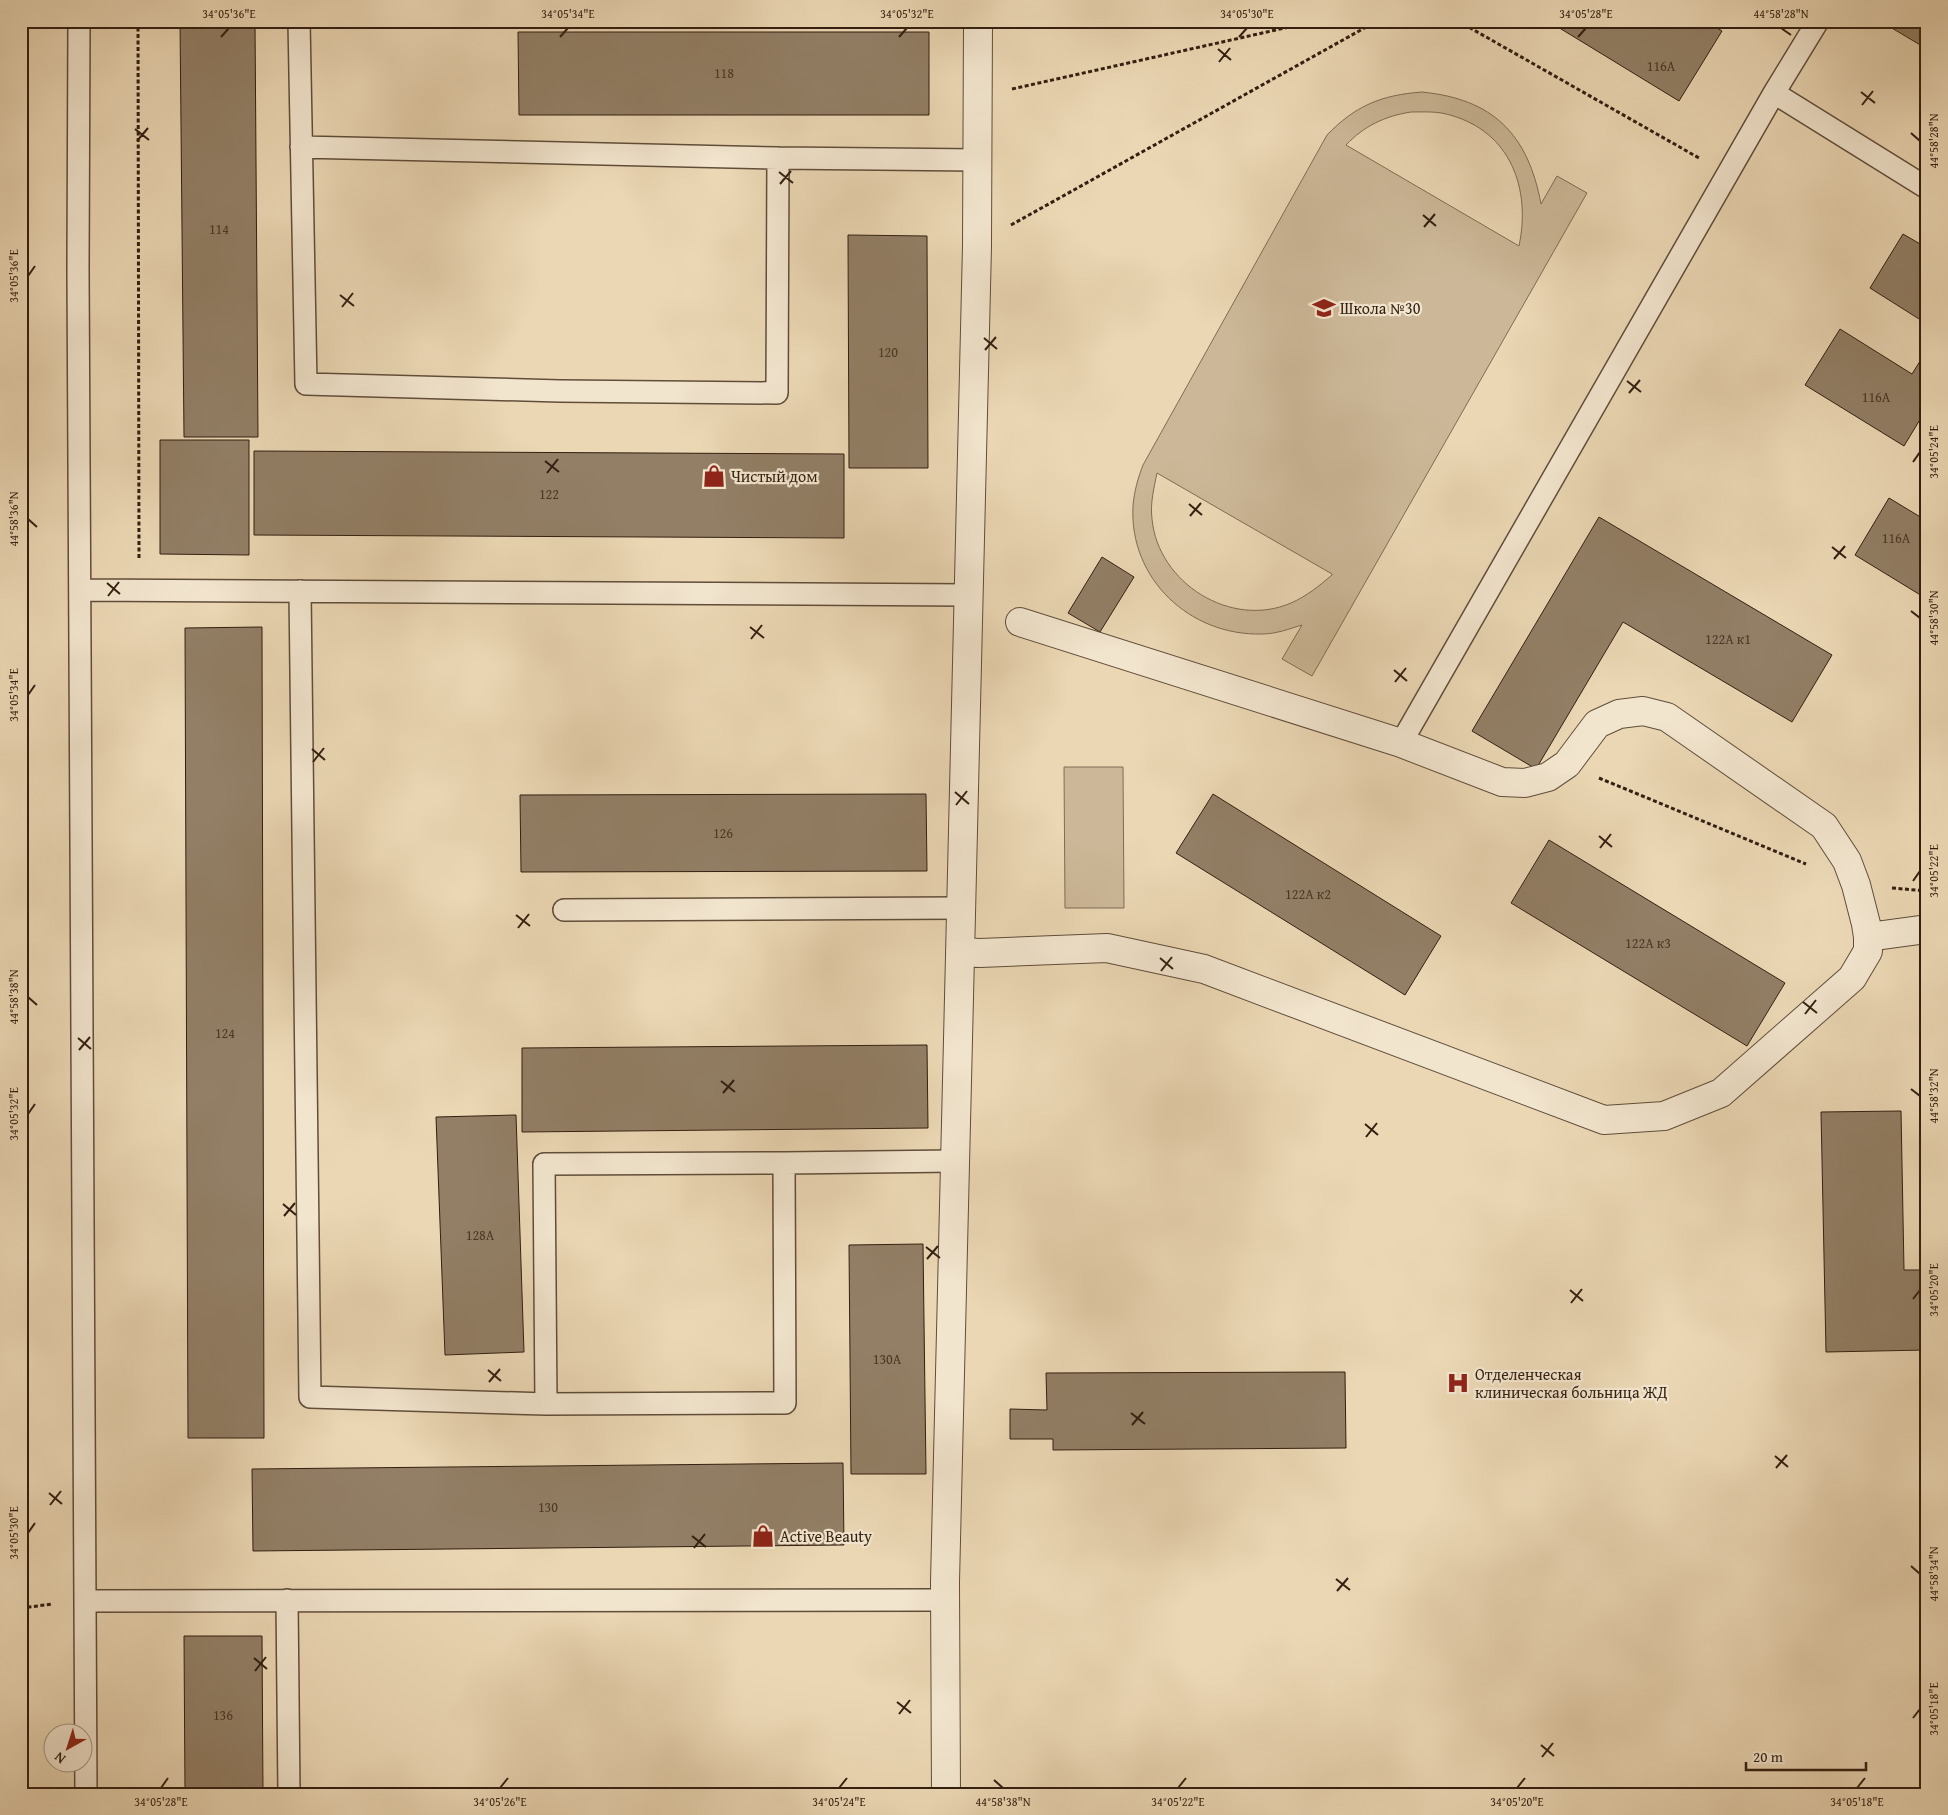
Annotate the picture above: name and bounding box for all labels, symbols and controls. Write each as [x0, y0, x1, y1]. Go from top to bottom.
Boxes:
text: 34°05'36"E [202, 5, 256, 22]
text: 34°05'34"E [541, 5, 595, 22]
text: 34°05'32"E [880, 5, 934, 22]
text: 34°05'30"E [1220, 5, 1274, 22]
text: 34°05'28"E [1559, 5, 1613, 22]
text: 44°58'28"N [1753, 5, 1809, 22]
house number: 116А [1647, 56, 1676, 76]
house number: 118 [714, 63, 734, 83]
text: 44°58'28"N [1925, 113, 1942, 169]
house number: 114 [209, 219, 229, 239]
text: 34°05'36"E [5, 249, 22, 303]
school or university icon: Школа №30 [1311, 295, 1337, 321]
place label: Школа №30 [1340, 296, 1421, 320]
house number: 120 [878, 342, 898, 362]
house number: 116А [1862, 387, 1891, 407]
text: 34°05'24"E [1925, 425, 1942, 479]
shop icon: Чистый дом [701, 463, 727, 489]
place label: Чистый дом [731, 464, 818, 488]
house number: 122 [539, 484, 559, 504]
text: 44°58'36"N [5, 491, 22, 547]
house number: 116А [1882, 528, 1911, 548]
text: 44°58'30"N [1925, 590, 1942, 646]
house number: 122А к1 [1705, 629, 1751, 649]
text: 34°05'34"E [5, 668, 22, 722]
house number: 126 [713, 823, 733, 843]
text: 34°05'22"E [1925, 844, 1942, 898]
house number: 122А к2 [1285, 884, 1331, 904]
house number: 122А к3 [1625, 933, 1671, 953]
text: 44°58'38"N [5, 969, 22, 1025]
house number: 124 [215, 1023, 235, 1043]
text: 44°58'32"N [1925, 1068, 1942, 1124]
text: 34°05'32"E [5, 1087, 22, 1141]
house number: 128А [466, 1225, 495, 1245]
text: 34°05'20"E [1925, 1263, 1942, 1317]
house number: 130А [873, 1349, 902, 1369]
place label: Отделенческая клиническая больница ЖД [1475, 1362, 1667, 1404]
hospital icon: Отделенческая клиническая больница ЖД [1445, 1370, 1471, 1396]
house number: 130 [538, 1497, 558, 1517]
text: 34°05'30"E [5, 1506, 22, 1560]
shop icon: Active Beauty [750, 1523, 776, 1549]
place label: Active Beauty [780, 1524, 872, 1548]
text: 44°58'34"N [1925, 1546, 1942, 1602]
text: 34°05'18"E [1925, 1682, 1942, 1736]
house number: 136 [213, 1705, 233, 1725]
north arrow [42, 1722, 92, 1772]
scale bar [1746, 1740, 1866, 1772]
text: 20 m [1753, 1746, 1784, 1767]
text: N [49, 1747, 70, 1769]
text: 34°05'28"E [134, 1793, 188, 1810]
text: 34°05'26"E [473, 1793, 527, 1810]
text: 34°05'24"E [812, 1793, 866, 1810]
text: 44°58'38"N [975, 1793, 1031, 1810]
text: 34°05'22"E [1151, 1793, 1205, 1810]
text: 34°05'20"E [1490, 1793, 1544, 1810]
text: 34°05'18"E [1830, 1793, 1884, 1810]

